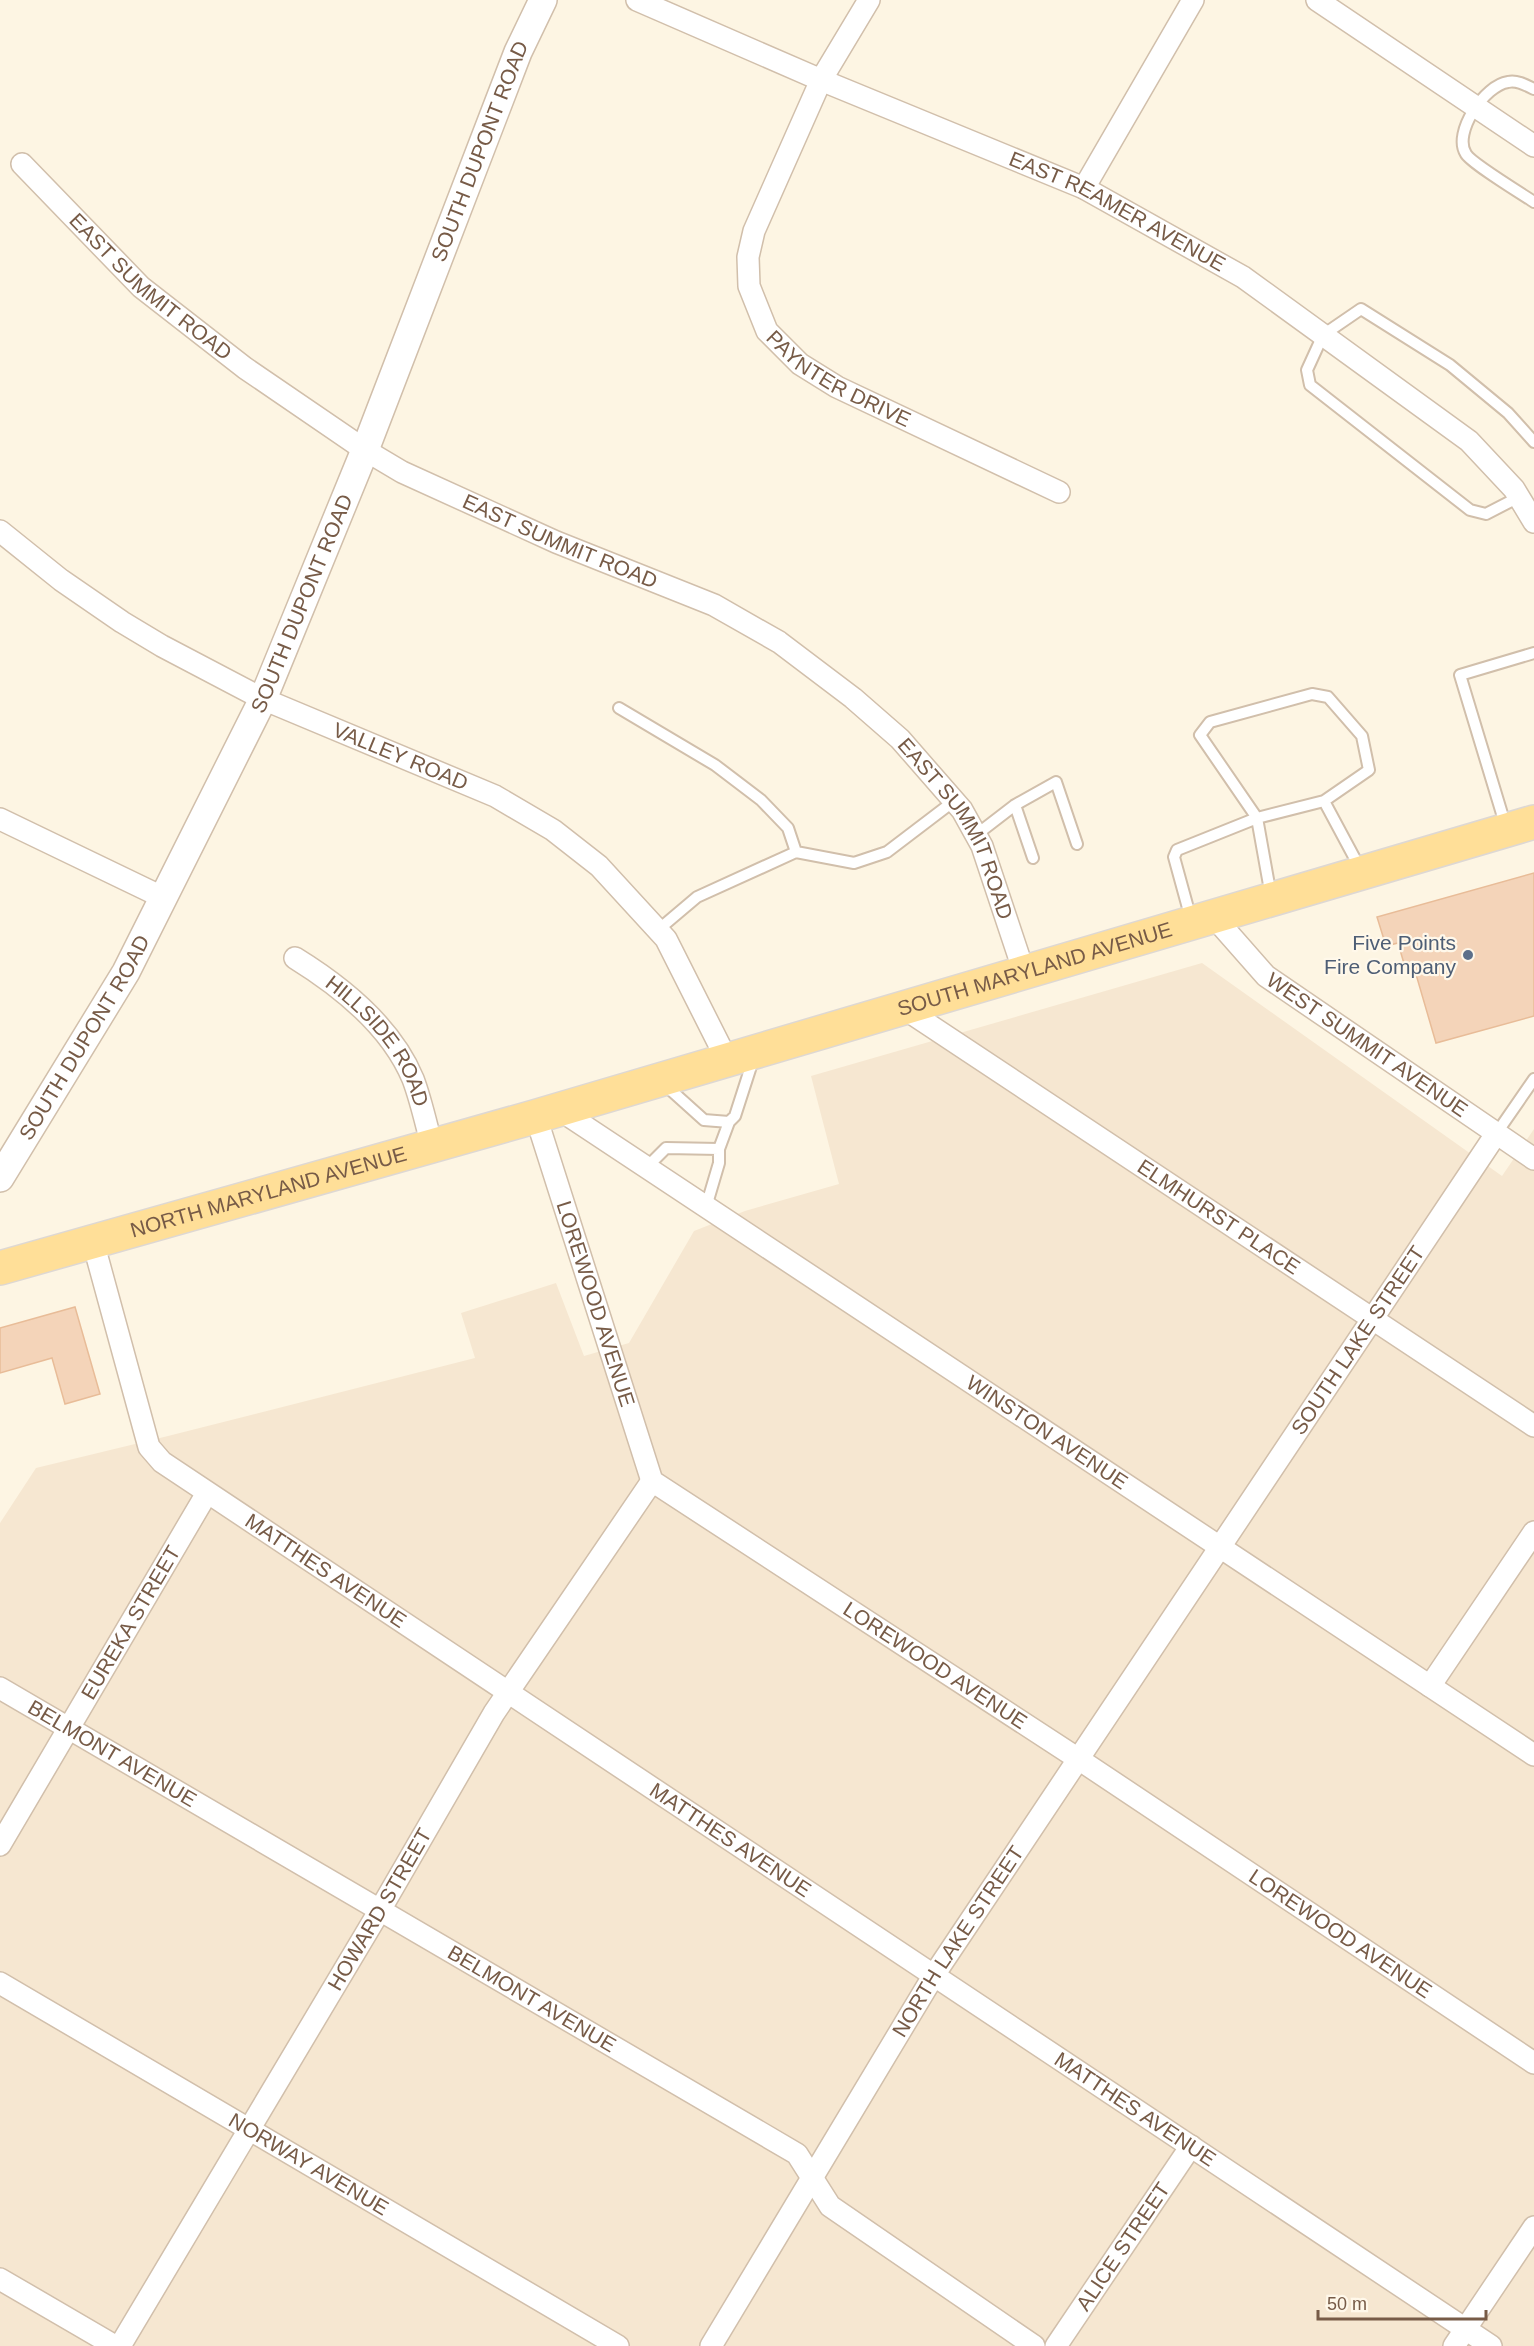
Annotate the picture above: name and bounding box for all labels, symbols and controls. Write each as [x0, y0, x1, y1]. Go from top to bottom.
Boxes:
street label: SOUTH DUPONT ROAD [427, 37, 533, 265]
street label: EAST REAMER AVENUE [1006, 147, 1229, 276]
street label: EAST SUMMIT ROAD [65, 208, 236, 364]
street label: PAYNTER DRIVE [762, 326, 915, 431]
street label: EAST SUMMIT ROAD [459, 489, 661, 592]
street label: SOUTH DUPONT ROAD [246, 491, 357, 716]
street label: VALLEY ROAD [330, 718, 472, 794]
street label: EAST SUMMIT ROAD [894, 733, 1018, 922]
street label: SOUTH MARYLAND AVENUE [895, 917, 1175, 1020]
street label: SOUTH DUPONT ROAD [14, 931, 154, 1144]
place label: Five Points Fire Company [1324, 931, 1456, 978]
marker: Five Points Fire Company [1461, 948, 1475, 962]
street label: WEST SUMMIT AVENUE [1262, 968, 1472, 1121]
street label: HILLSIDE ROAD [322, 971, 433, 1109]
street label: NORTH MARYLAND AVENUE [128, 1142, 409, 1242]
street label: ELMHURST PLACE [1133, 1154, 1305, 1279]
street label: LOREWOOD AVENUE [552, 1198, 640, 1409]
street label: SOUTH LAKE STREET [1286, 1241, 1429, 1439]
street label: WINSTON AVENUE [962, 1370, 1132, 1494]
street label: MATTHES AVENUE [241, 1509, 411, 1632]
street label: EUREKA STREET [76, 1541, 184, 1703]
street label: LOREWOOD AVENUE [839, 1597, 1031, 1733]
street label: BELMONT AVENUE [24, 1695, 201, 1811]
street label: MATTHES AVENUE [646, 1778, 815, 1901]
street label: HOWARD STREET [323, 1824, 436, 1994]
street label: NORTH LAKE STREET [888, 1841, 1028, 2041]
street label: LOREWOOD AVENUE [1245, 1864, 1436, 2002]
street label: BELMONT AVENUE [444, 1940, 620, 2057]
street label: MATTHES AVENUE [1051, 2047, 1220, 2171]
street label: NORWAY AVENUE [225, 2108, 393, 2220]
street label: ALICE STREET [1071, 2178, 1174, 2315]
scale bar [1318, 2283, 1486, 2321]
text: 50 m [1327, 2294, 1367, 2314]

